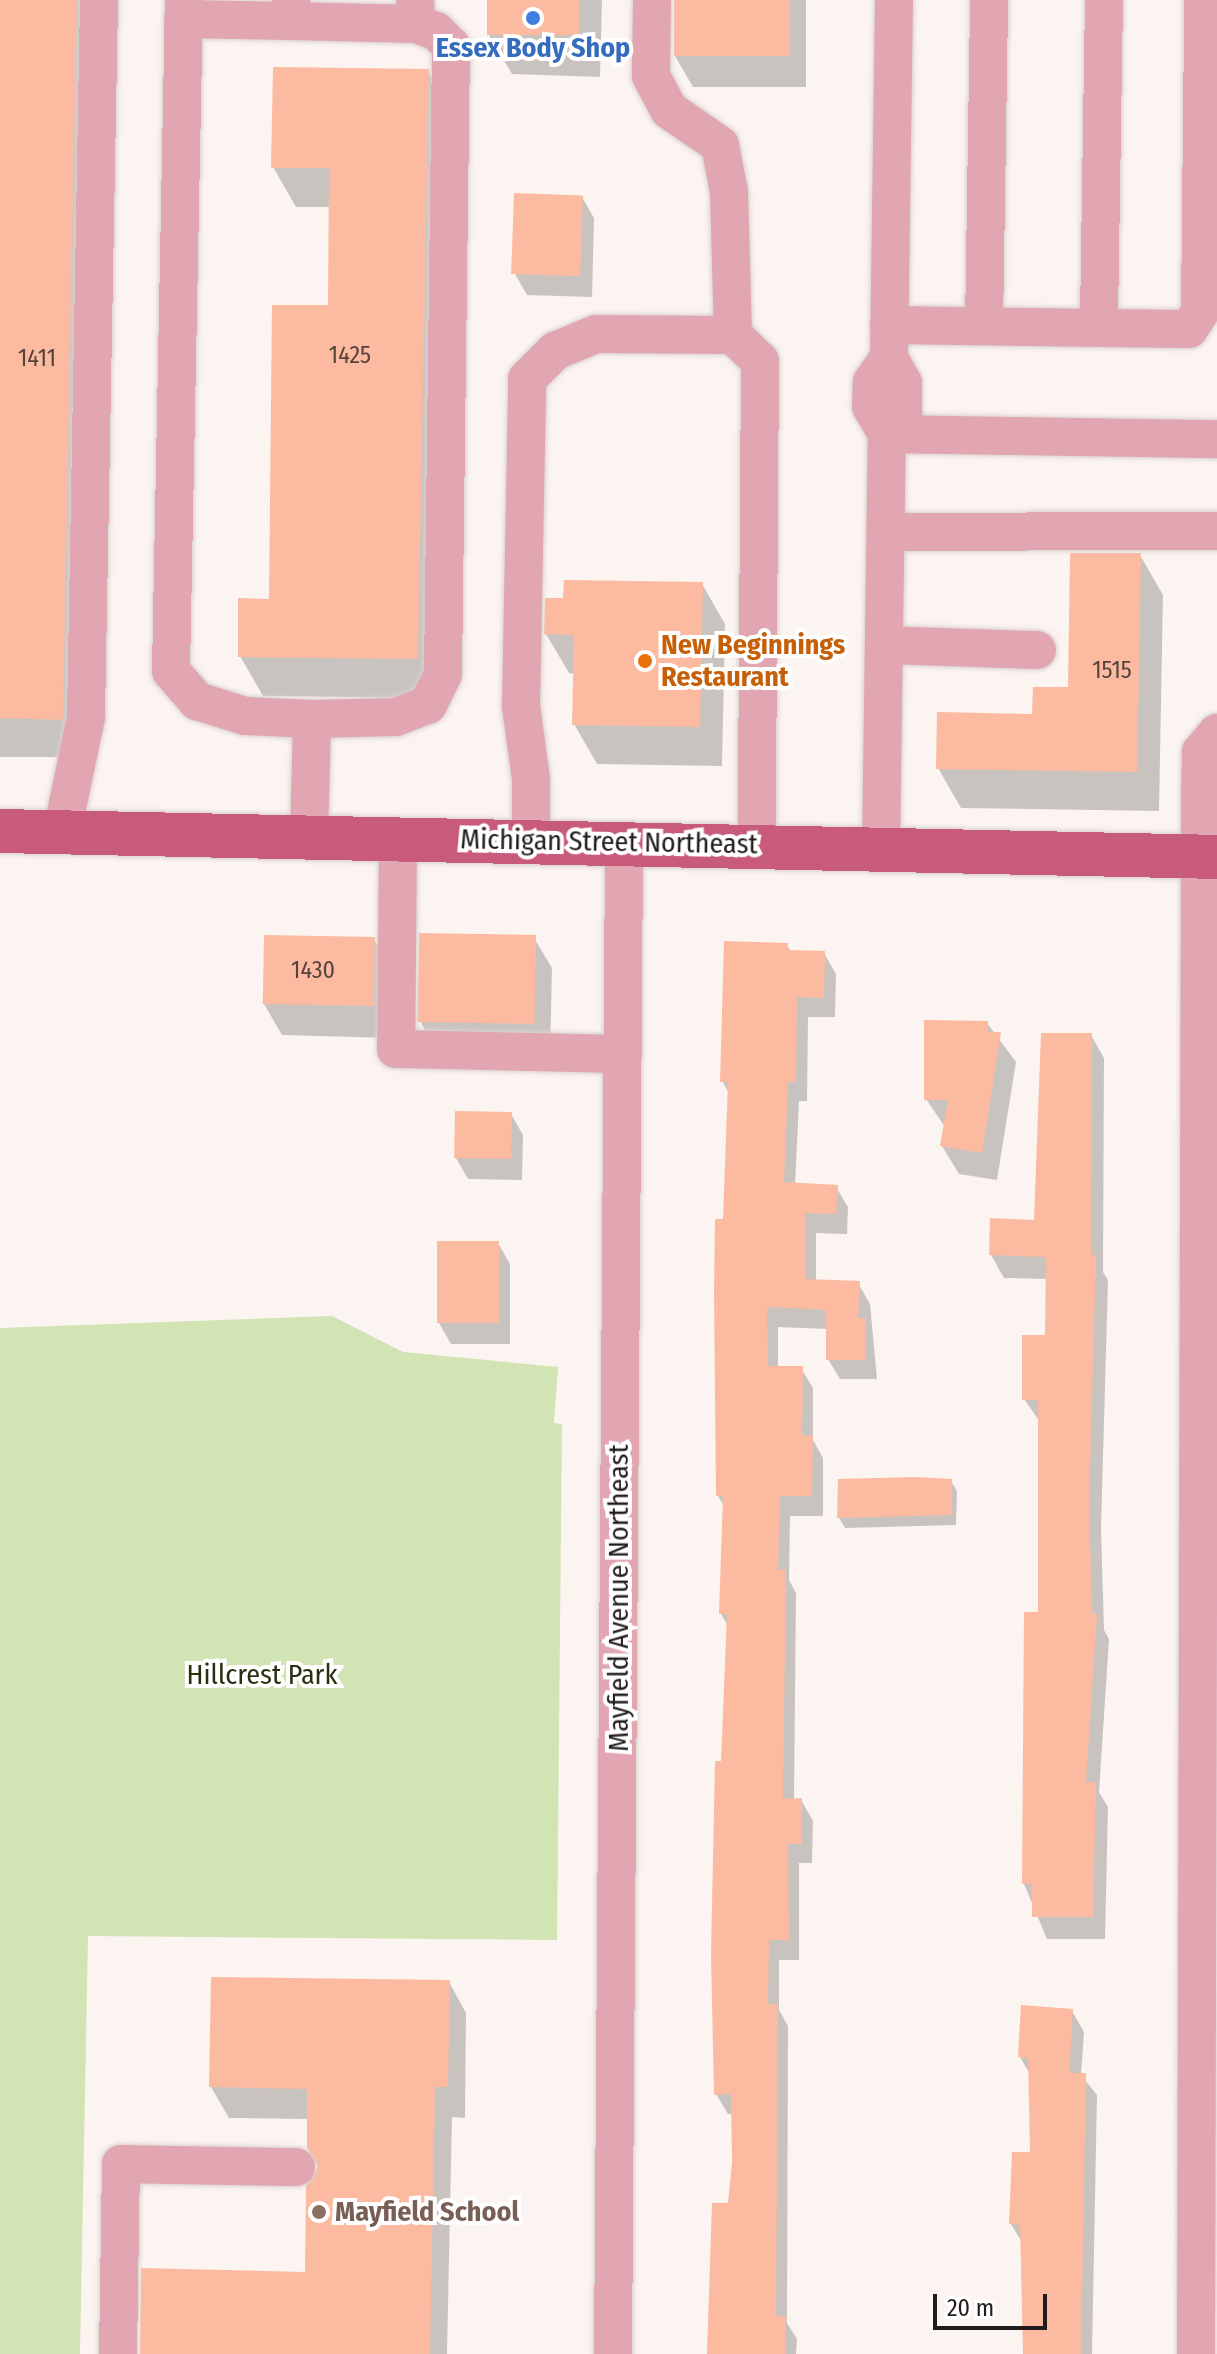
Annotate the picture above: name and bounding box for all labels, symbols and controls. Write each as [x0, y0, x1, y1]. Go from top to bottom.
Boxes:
marker: Essex Body Shop [524, 9, 542, 27]
place label: Essex Body Shop [436, 31, 630, 65]
house number: 1425 [329, 342, 371, 370]
house number: 1411 [18, 345, 56, 373]
place label: New Beginnings Restaurant [661, 628, 845, 694]
marker: New Beginnings Restaurant [636, 652, 654, 670]
house number: 1515 [1092, 657, 1132, 685]
street label: Michigan Street Northeast [460, 823, 758, 861]
house number: 1430 [291, 957, 335, 985]
street label: Mayfield Avenue Northeast [602, 1444, 636, 1752]
park label: Hillcrest Park [187, 1658, 337, 1692]
place label: Mayfield School [335, 2195, 519, 2229]
marker: Mayfield School [310, 2203, 328, 2221]
scale bar [937, 2278, 1051, 2328]
text: 20 m [947, 2294, 994, 2322]

